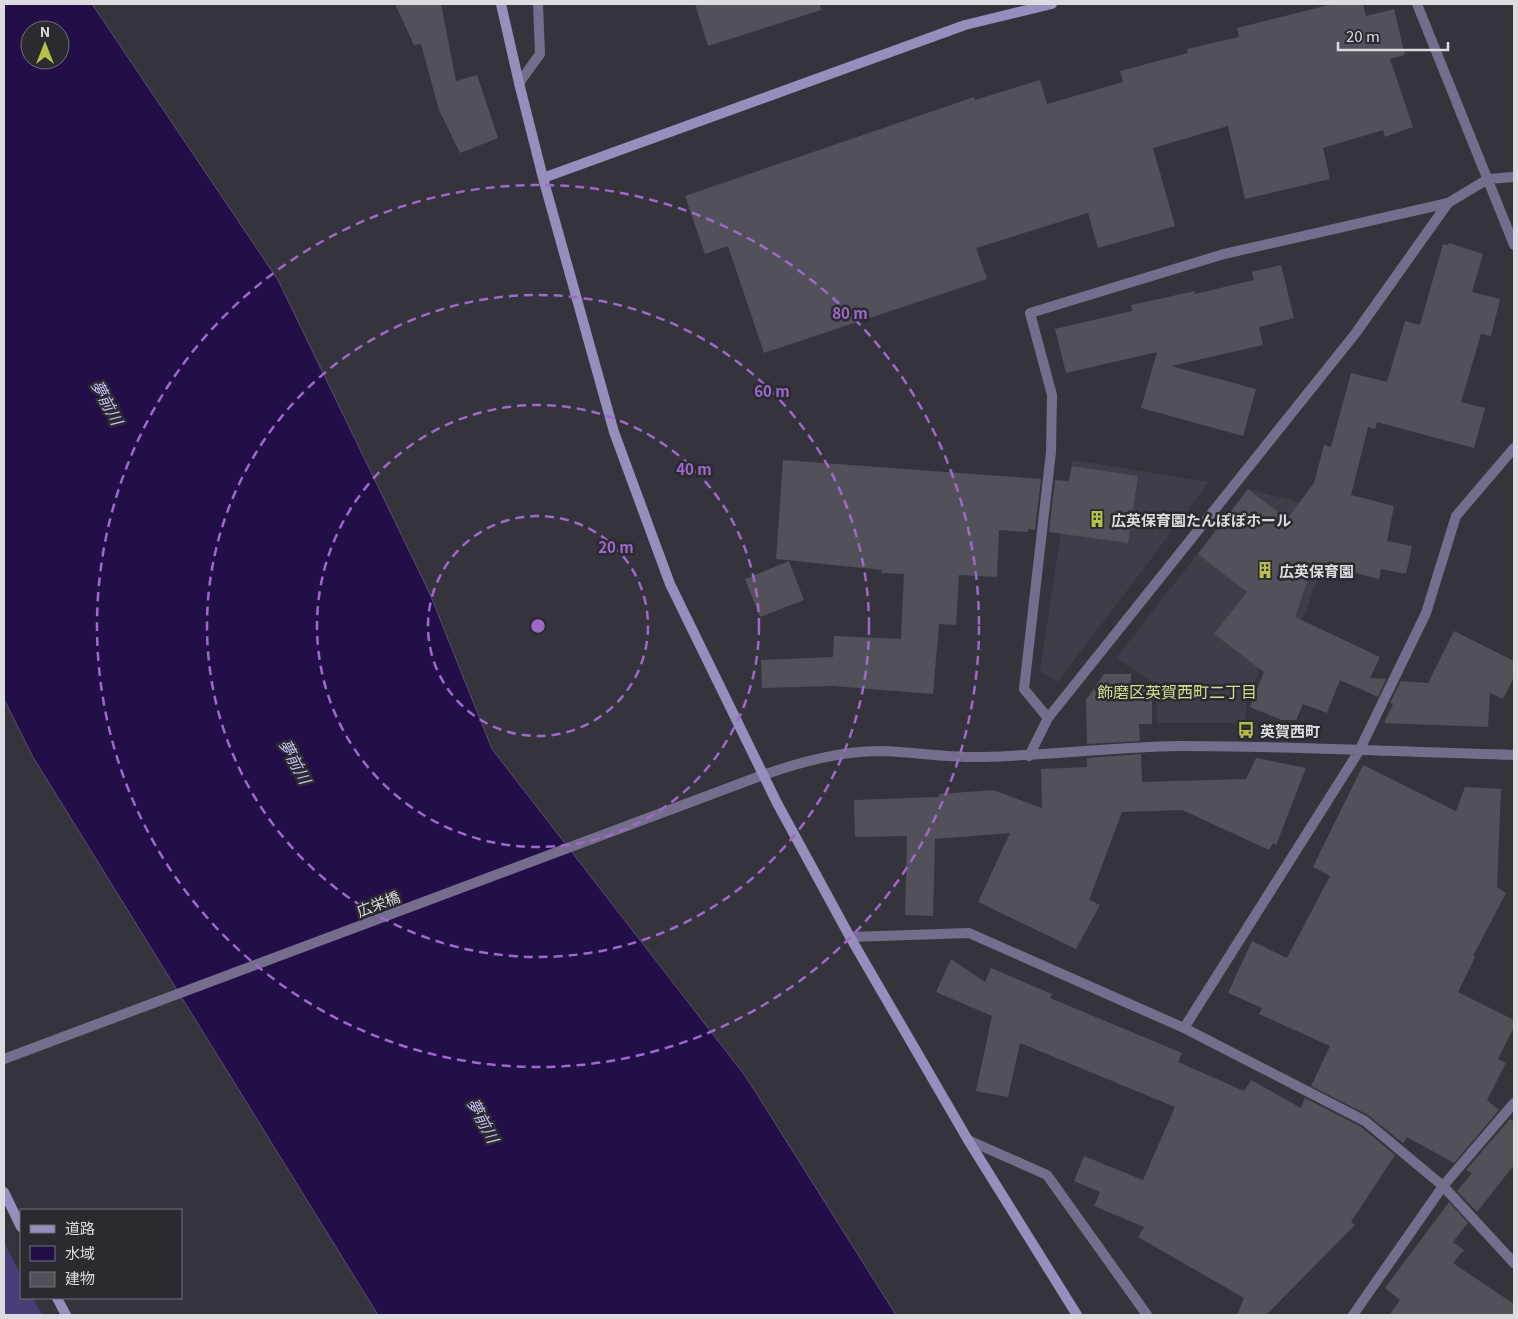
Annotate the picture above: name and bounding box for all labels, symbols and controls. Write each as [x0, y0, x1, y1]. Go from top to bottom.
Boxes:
north arrow [20, 20, 70, 70]
scale bar [1338, 20, 1448, 52]
text: N [40, 21, 50, 41]
text: 20 m [1346, 25, 1380, 46]
text: 80 m [832, 302, 868, 323]
water label: 夢前川 [86, 375, 131, 431]
text: 60 m [754, 380, 790, 401]
text: 40 m [676, 458, 712, 479]
building icon: 広英保育園たんぽぽホール [1087, 509, 1107, 529]
place label: 広英保育園たんぽぽホール [1111, 509, 1291, 530]
text: 20 m [598, 536, 634, 557]
building icon: 広英保育園 [1255, 560, 1275, 580]
place label: 広英保育園 [1279, 560, 1354, 581]
centre of rings [529, 617, 547, 635]
district label: 飾磨区英賀西町二丁目 [1097, 679, 1257, 703]
bus stop icon: 英賀西町 [1236, 720, 1256, 740]
place label: 英賀西町 [1260, 720, 1320, 741]
water label: 夢前川 [274, 734, 319, 790]
street label: 広栄橋 [353, 885, 403, 921]
water label: 夢前川 [462, 1093, 507, 1149]
legend [20, 1209, 182, 1299]
text: 道路 [65, 1217, 95, 1238]
text: 水域 [65, 1242, 95, 1263]
text: 建物 [65, 1267, 95, 1288]

